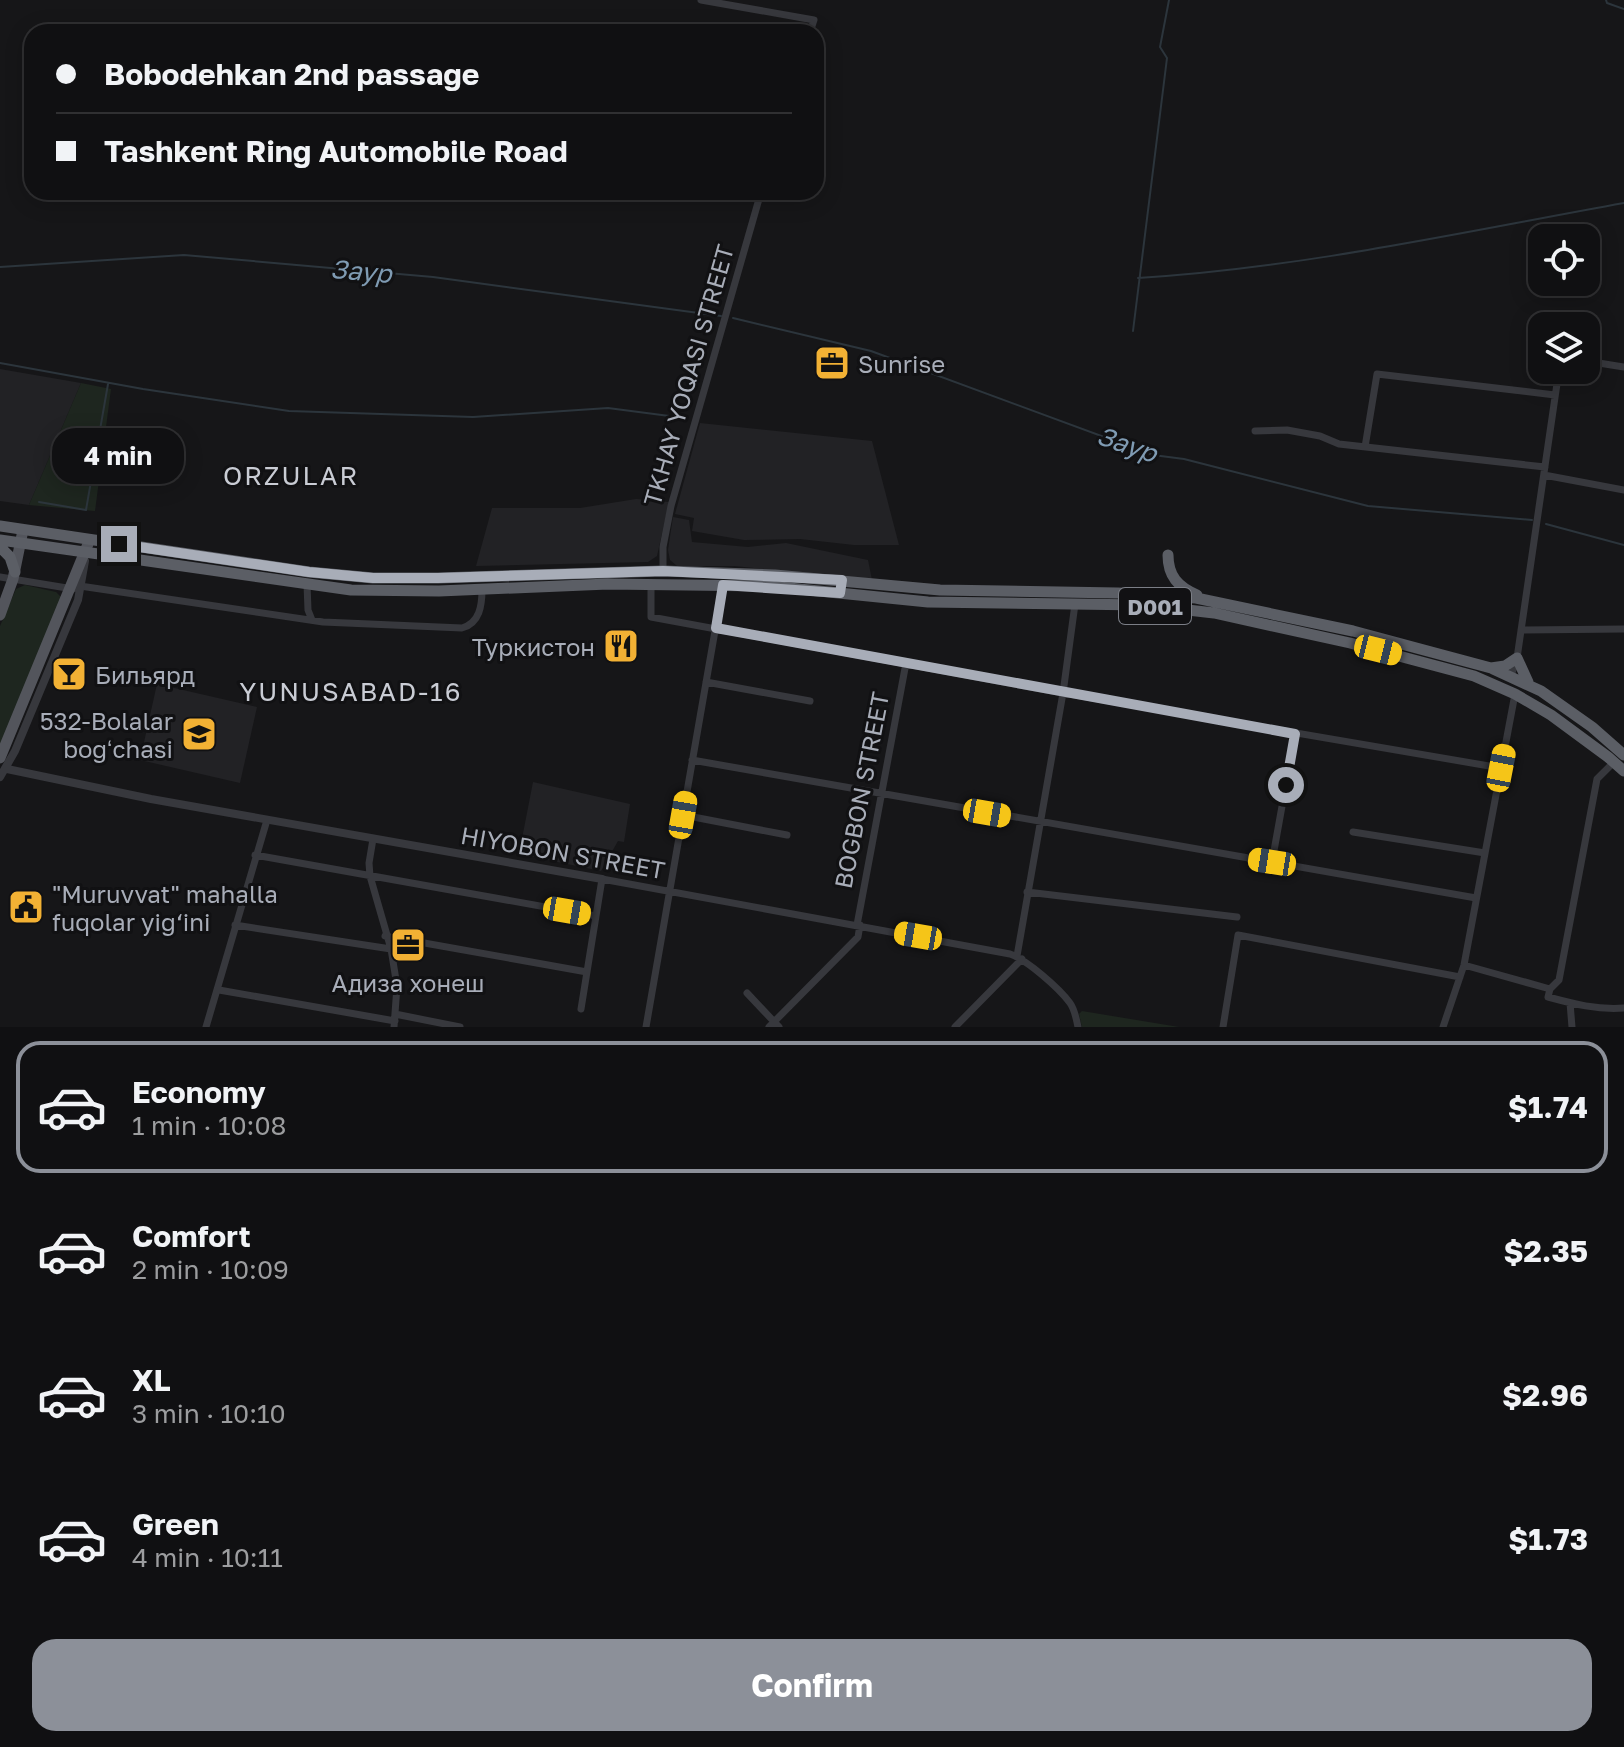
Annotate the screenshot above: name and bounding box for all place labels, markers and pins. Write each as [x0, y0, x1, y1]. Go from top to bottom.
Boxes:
office icon: Sunrise [813, 344, 851, 382]
place label: Sunrise [858, 349, 945, 378]
restaurant icon: Туркистон [602, 627, 640, 665]
place label: Туркистон [472, 632, 595, 661]
bar icon: Бильярд [50, 655, 88, 693]
place label: Бильярд [95, 660, 195, 689]
place label: 532-Bolalar bogʻchasi [40, 706, 173, 763]
school or university icon: 532-Bolalar bogʻchasi [180, 715, 218, 753]
place label: "Muruvvat" mahalla fuqolar yig‘ini [52, 879, 278, 936]
public building icon: "Muruvvat" mahalla fuqolar yig‘ini [7, 888, 45, 926]
office icon: Адиза хонеш [389, 926, 427, 964]
place label: Адиза хонеш [332, 968, 485, 997]

